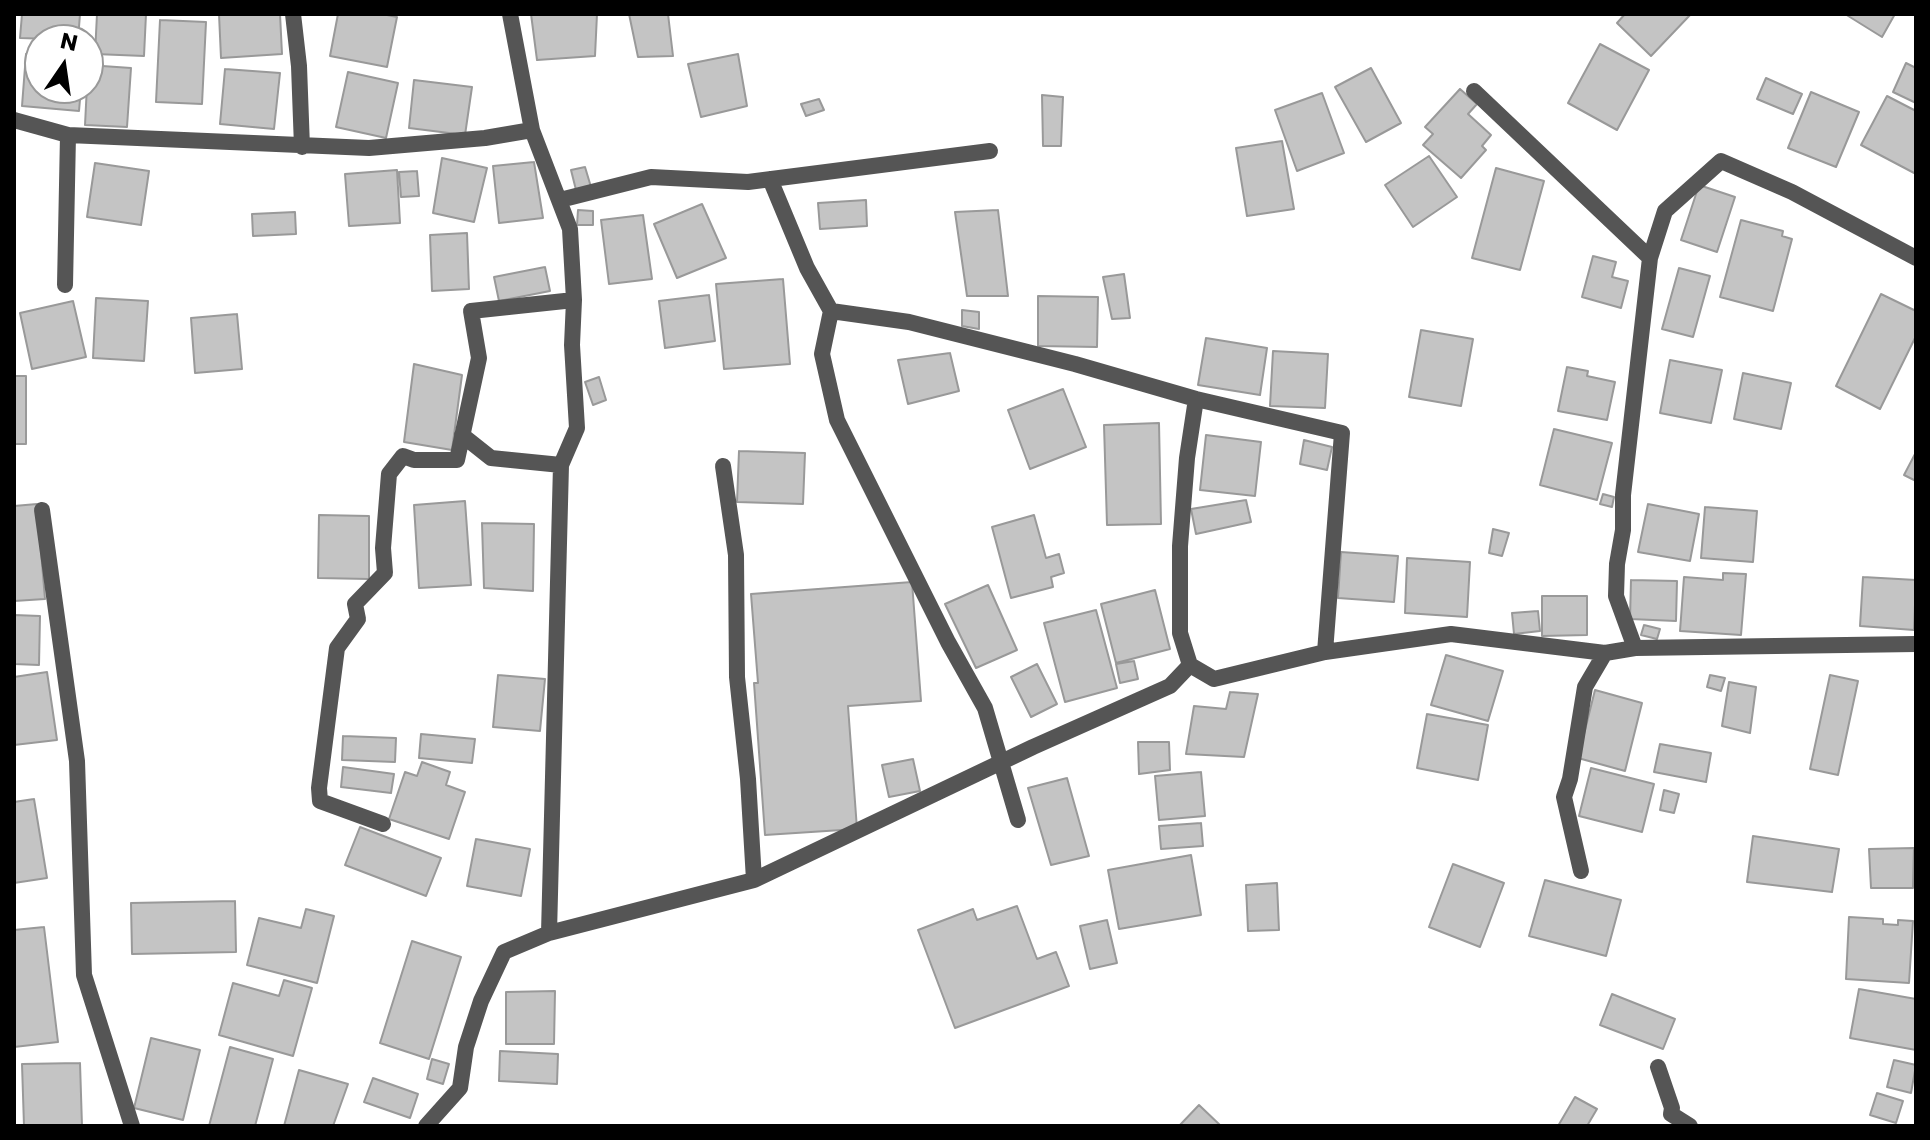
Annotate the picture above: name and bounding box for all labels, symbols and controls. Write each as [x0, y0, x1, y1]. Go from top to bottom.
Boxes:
north arrow [24, 24, 104, 104]
text: N [58, 25, 81, 59]

